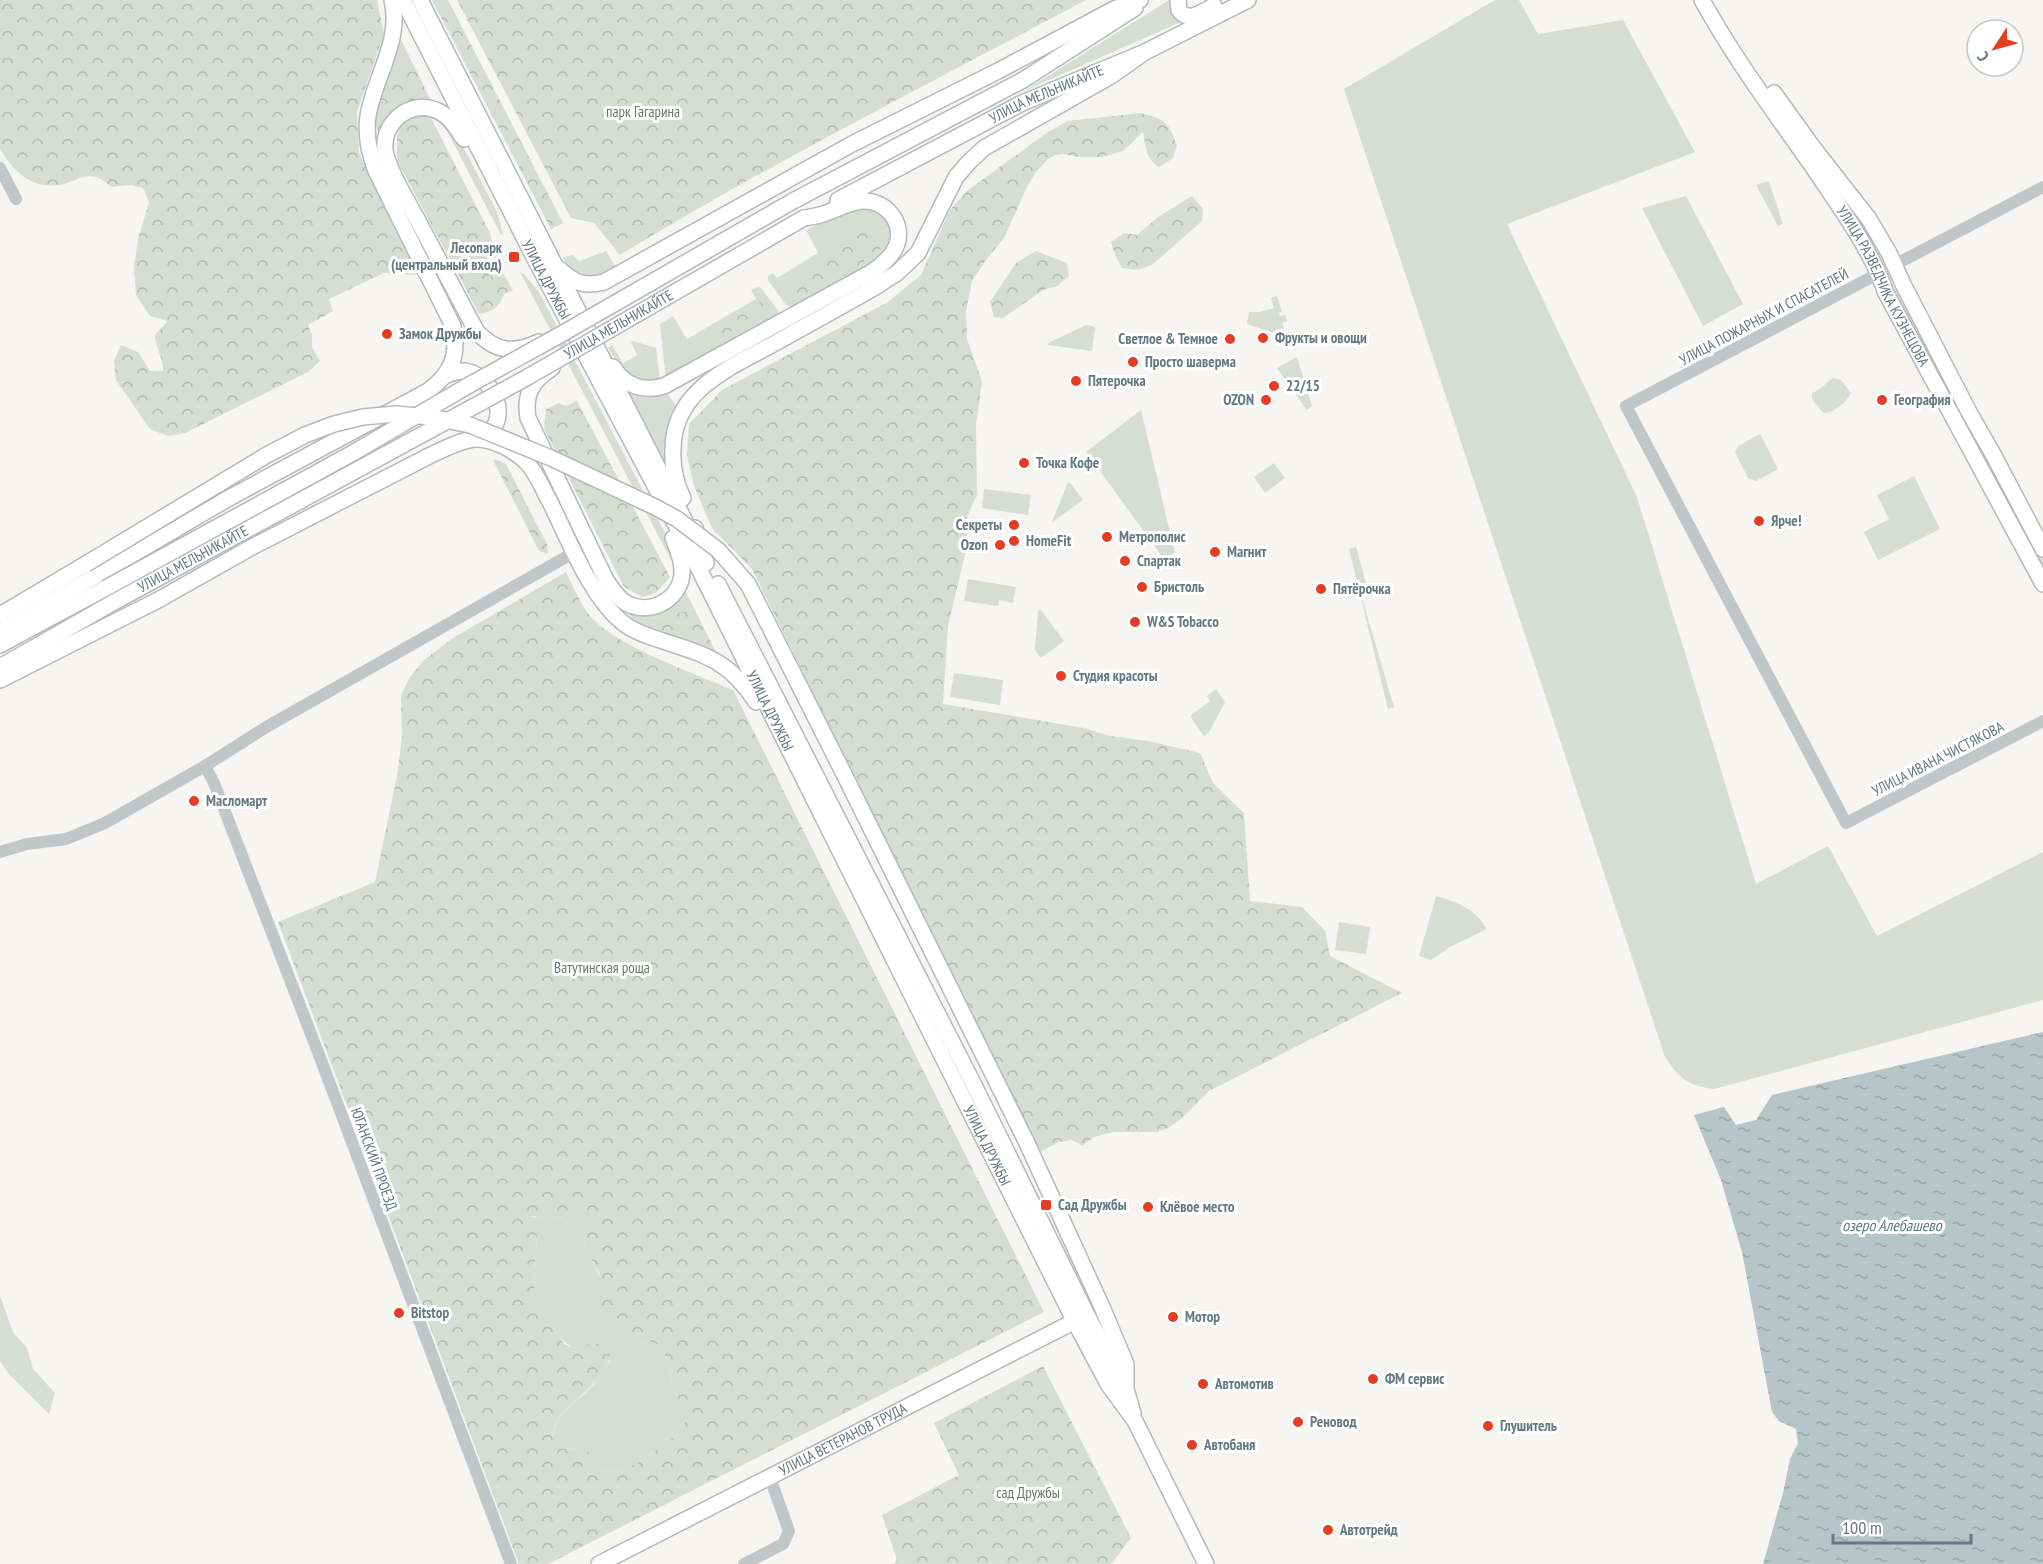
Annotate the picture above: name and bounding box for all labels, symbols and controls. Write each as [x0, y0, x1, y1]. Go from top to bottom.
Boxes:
north arrow [1965, 18, 2025, 78]
text: С [1972, 47, 1993, 66]
street label: УЛИЦА МЕЛЬНИКАЙТЕ [986, 60, 1106, 127]
park label: парк Гагарина [606, 102, 680, 121]
street label: УЛИЦА РАЗВЕДЧИКА КУЗНЕЦОВА [1833, 202, 1934, 370]
street label: УЛИЦА ДРУЖБЫ [518, 236, 575, 322]
place label: Лесопарк (центральный вход) [391, 238, 503, 274]
marker: Лесопарк (центральный вход) [507, 250, 521, 264]
street label: УЛИЦА ПОЖАРНЫХ И СПАСАТЕЛЕЙ [1676, 264, 1851, 369]
street label: УЛИЦА МЕЛЬНИКАЙТЕ [561, 285, 676, 363]
place label: Замок Дружбы [399, 324, 481, 343]
marker: Замок Дружбы [380, 327, 394, 341]
place label: Фрукты и овощи [1275, 328, 1367, 347]
place label: Светлое & Темное [1118, 329, 1218, 348]
marker: Фрукты и овощи [1256, 331, 1270, 345]
marker: Светлое & Темное [1223, 332, 1237, 346]
place label: Просто шаверма [1145, 352, 1236, 371]
marker: Просто шаверма [1126, 355, 1140, 369]
place label: Пятерочка [1088, 371, 1146, 390]
marker: Пятерочка [1069, 374, 1083, 388]
place label: 22/15 [1286, 376, 1320, 395]
marker: 22/15 [1267, 379, 1281, 393]
place label: OZON [1223, 390, 1254, 409]
place label: География [1894, 390, 1951, 409]
marker: OZON [1259, 393, 1273, 407]
marker: География [1875, 393, 1889, 407]
place label: Точка Кофе [1036, 453, 1099, 472]
marker: Точка Кофе [1017, 456, 1031, 470]
place label: Ярче! [1771, 511, 1802, 530]
marker: Ярче! [1752, 514, 1766, 528]
place label: Секреты [956, 515, 1002, 534]
marker: Секреты [1007, 518, 1021, 532]
street label: УЛИЦА МЕЛЬНИКАЙТЕ [134, 521, 251, 596]
place label: Метрополис [1119, 527, 1186, 546]
marker: Метрополис [1100, 530, 1114, 544]
place label: HomeFit [1026, 531, 1072, 550]
marker: HomeFit [1007, 534, 1021, 548]
place label: Ozon [961, 535, 988, 554]
marker: Ozon [993, 538, 1007, 552]
place label: Магнит [1227, 542, 1267, 561]
marker: Магнит [1208, 545, 1222, 559]
place label: Спартак [1137, 551, 1182, 570]
marker: Спартак [1118, 554, 1132, 568]
place label: Бристоль [1154, 577, 1204, 596]
place label: Пятёрочка [1333, 579, 1391, 598]
marker: Бристоль [1135, 580, 1149, 594]
marker: Пятёрочка [1314, 582, 1328, 596]
place label: W&S Tobacco [1146, 612, 1219, 631]
marker: W&S Tobacco [1128, 615, 1142, 629]
place label: Студия красоты [1073, 666, 1158, 685]
street label: УЛИЦА ДРУЖБЫ [742, 667, 798, 754]
marker: Студия красоты [1054, 669, 1068, 683]
street label: УЛИЦА ИВАНА ЧИСТЯКОВА [1869, 717, 2008, 800]
place label: Масломарт [206, 791, 268, 810]
marker: Масломарт [187, 794, 201, 808]
park label: Ватутинская роща [554, 958, 650, 977]
street label: УЛИЦА ДРУЖБЫ [959, 1102, 1015, 1189]
street label: ЮГАНСКИЙ ПРОЕЗД [347, 1105, 402, 1213]
place label: Сад Дружбы [1058, 1195, 1127, 1214]
place label: Клёвое место [1160, 1197, 1235, 1216]
marker: Сад Дружбы [1039, 1198, 1053, 1212]
marker: Клёвое место [1141, 1200, 1155, 1214]
water label: озеро Алебашево [1842, 1215, 1943, 1235]
place label: Bitstop [411, 1303, 449, 1322]
marker: Bitstop [392, 1306, 406, 1320]
place label: Мотор [1185, 1307, 1220, 1326]
marker: Мотор [1166, 1310, 1180, 1324]
place label: ФМ сервис [1385, 1369, 1445, 1388]
marker: ФМ сервис [1366, 1372, 1380, 1386]
place label: Автомотив [1214, 1374, 1274, 1393]
marker: Автомотив [1196, 1377, 1210, 1391]
street label: УЛИЦА ВЕТЕРАНОВ ТРУДА [776, 1398, 911, 1480]
place label: Реновод [1310, 1412, 1357, 1431]
marker: Реновод [1291, 1415, 1305, 1429]
place label: Глушитель [1500, 1416, 1557, 1435]
marker: Глушитель [1481, 1419, 1495, 1433]
place label: Автобаня [1203, 1435, 1255, 1454]
marker: Автобаня [1185, 1438, 1199, 1452]
park label: сад Дружбы [996, 1483, 1060, 1502]
scale bar [1833, 1507, 1971, 1545]
text: 100 m [1842, 1516, 1882, 1539]
place label: Автотрейд [1339, 1520, 1398, 1539]
marker: Автотрейд [1321, 1523, 1335, 1537]

